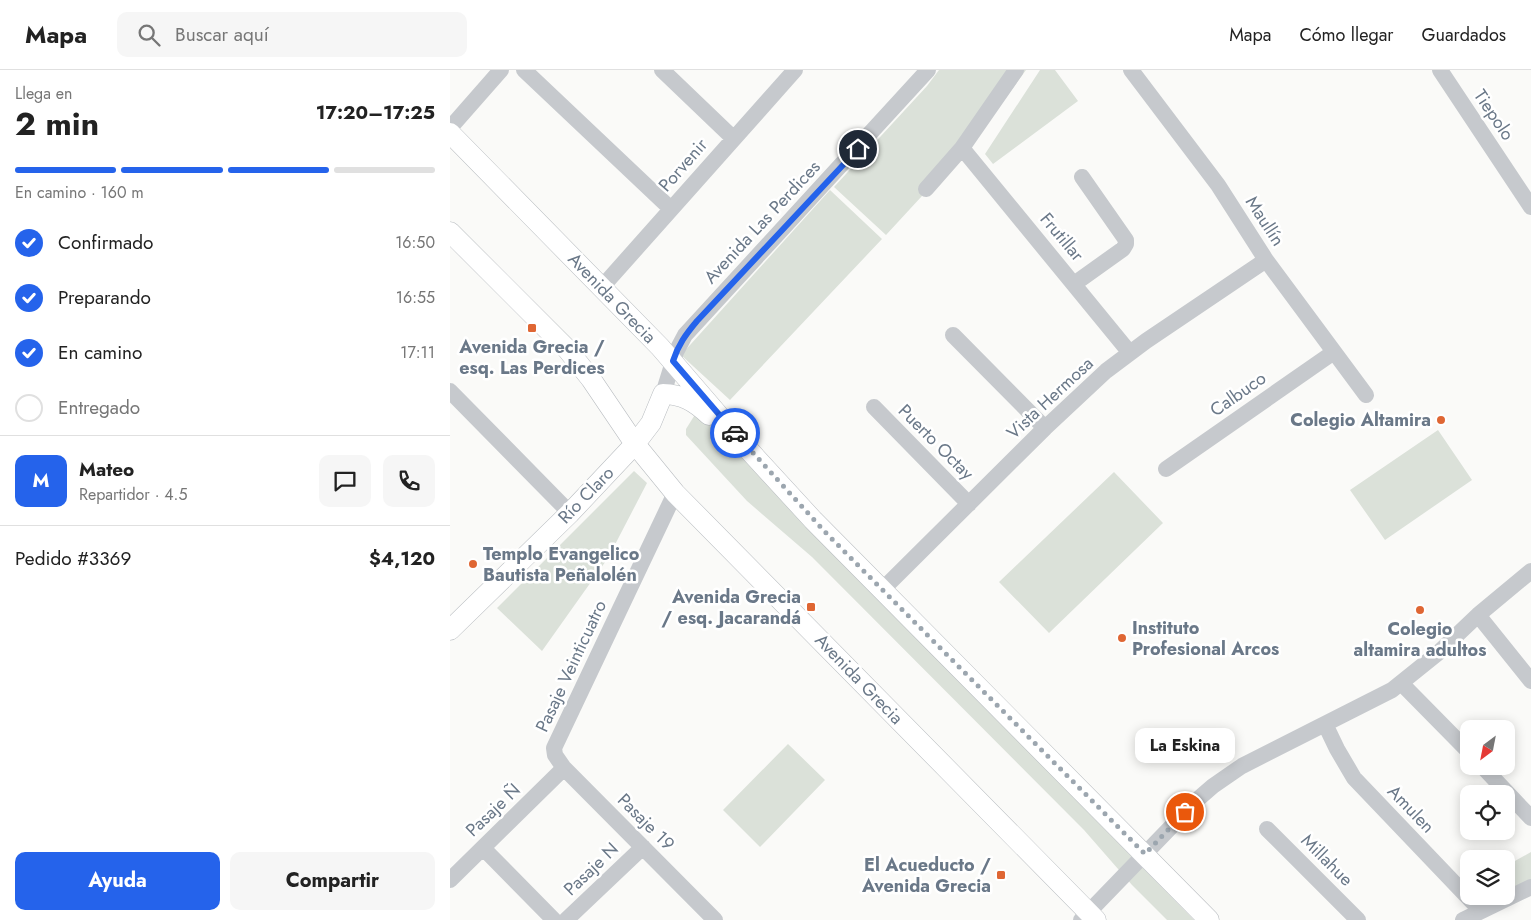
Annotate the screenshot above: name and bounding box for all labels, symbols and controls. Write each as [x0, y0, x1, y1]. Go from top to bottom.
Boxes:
search box [117, 12, 467, 57]
text: Mapa [25, 17, 87, 52]
icon: search [135, 21, 163, 49]
text: Buscar aquí [175, 21, 269, 48]
text: Mapa [1229, 22, 1271, 48]
text: Cómo llegar [1299, 22, 1394, 48]
text: Guardados [1422, 22, 1506, 48]
text: Llega en [15, 82, 72, 105]
street label: Tiepolo [1467, 84, 1521, 146]
text: 17:20–17:25 [316, 99, 435, 126]
text: 2 min [15, 101, 99, 147]
pin [837, 128, 879, 170]
street label: Porvenir [652, 132, 714, 197]
icon: home [844, 135, 872, 163]
street label: Avenida Las Perdices [698, 154, 826, 290]
text: En camino · 160 m [15, 181, 144, 204]
street label: Maullín [1239, 191, 1291, 251]
street label: Frutillar [1034, 207, 1091, 268]
icon: check [15, 229, 43, 257]
text: Confirmado [58, 229, 153, 256]
text: 16:50 [395, 231, 435, 254]
street label: Avenida Grecia [562, 247, 662, 349]
icon: check [15, 284, 43, 312]
text: Preparando [58, 284, 151, 311]
text: 16:55 [396, 286, 435, 309]
marker: Avenida Grecia / esq. Las Perdices [526, 322, 538, 334]
place label: Avenida Grecia / esq. Las Perdices [458, 334, 605, 381]
icon: check [15, 339, 43, 367]
text: En camino [58, 339, 142, 366]
text: 17:11 [400, 341, 435, 364]
street label: Vista Hermosa [1001, 351, 1099, 445]
street label: Calbuco [1205, 365, 1272, 423]
text: Entregado [58, 394, 140, 421]
street label: Puerto Octay [892, 398, 980, 486]
place label: Colegio Altamira [1290, 407, 1431, 433]
courier [710, 408, 760, 458]
marker: Colegio Altamira [1435, 414, 1447, 426]
icon: car [721, 419, 749, 447]
button: chat [319, 455, 371, 507]
button: phone [383, 455, 435, 507]
text: Mateo [79, 456, 134, 483]
street label: Río Claro [552, 460, 620, 530]
text: M [33, 467, 49, 494]
text: Repartidor · 4.5 [79, 483, 187, 506]
place label: Templo Evangelico Bautista Peñalolén [483, 541, 640, 588]
text: Pedido #3369 [15, 545, 131, 572]
text: $4,120 [369, 545, 435, 572]
marker: Templo Evangelico Bautista Peñalolén [467, 558, 479, 570]
place label: Avenida Grecia / esq. Jacarandá [661, 584, 801, 631]
street label: Pasaje Veinticuatro [529, 596, 613, 736]
marker: Avenida Grecia / esq. Jacarandá [805, 601, 817, 613]
marker: Colegio altamira adultos [1414, 604, 1426, 616]
place label: Instituto Profesional Arcos [1132, 615, 1279, 662]
place label: Colegio altamira adultos [1354, 616, 1486, 663]
street label: Avenida Grecia [809, 628, 909, 730]
marker: Instituto Profesional Arcos [1116, 632, 1128, 644]
north arrow [1460, 720, 1515, 775]
map controls [1460, 720, 1515, 905]
callout: La Eskina [1135, 727, 1235, 762]
text: La Eskina [1150, 734, 1220, 757]
street label: Pasaje Ñ [460, 777, 526, 843]
street label: Amulen [1381, 779, 1441, 839]
button: locate [1460, 785, 1515, 840]
street label: Pasaje 19 [612, 788, 680, 856]
pin [1164, 791, 1206, 833]
icon: bag [1171, 798, 1199, 826]
street label: Millahue [1295, 828, 1359, 892]
street label: Pasaje N [558, 836, 624, 902]
button: layers [1460, 850, 1515, 905]
button: Ayuda [15, 852, 220, 910]
button: Compartir [230, 852, 435, 910]
place label: El Acueducto / Avenida Grecia [861, 852, 991, 899]
marker: El Acueducto / Avenida Grecia [995, 869, 1007, 881]

